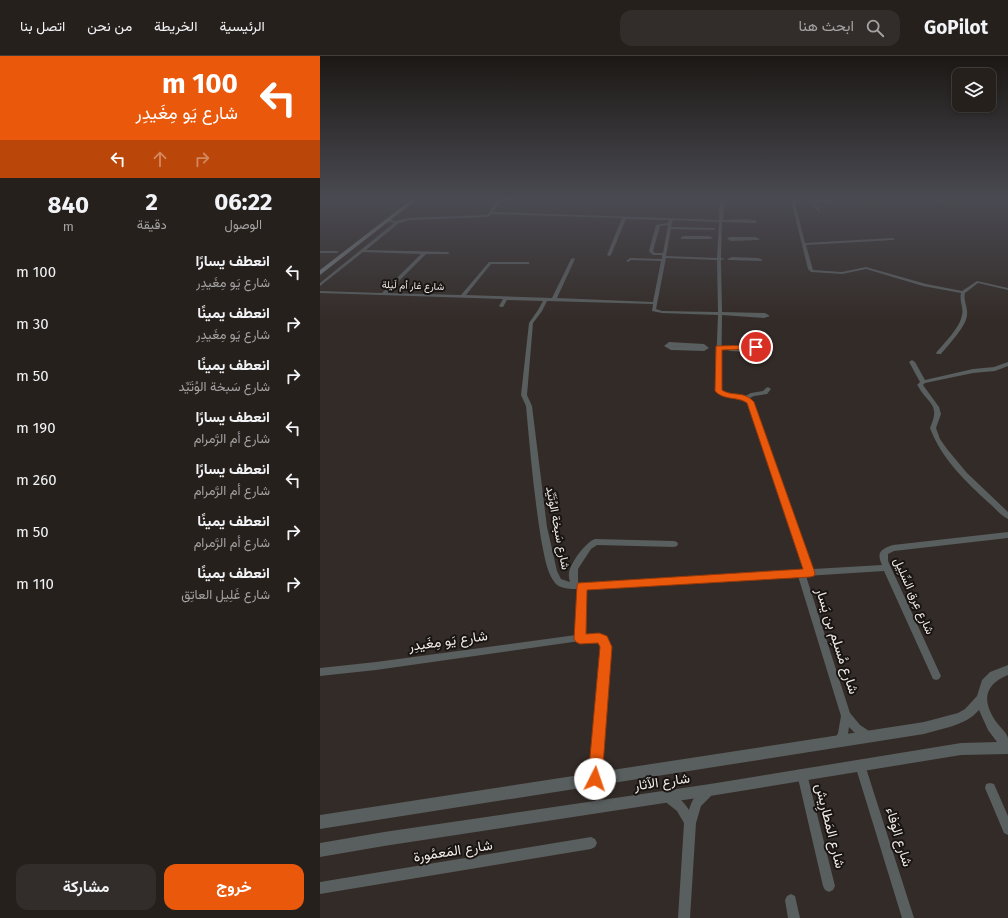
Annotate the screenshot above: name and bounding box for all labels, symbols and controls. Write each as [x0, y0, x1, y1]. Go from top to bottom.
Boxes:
search box [620, 10, 900, 46]
text: GoPilot [924, 16, 988, 39]
text: ابحث هنا [798, 17, 854, 35]
icon: search [864, 17, 886, 39]
text: اتصل بنا [20, 18, 65, 35]
text: من نحن [87, 18, 132, 35]
text: الخريطة [154, 18, 197, 35]
text: الرئيسية [219, 18, 265, 35]
text: 100 m [162, 67, 238, 100]
map controls [952, 68, 996, 112]
button: layers [952, 68, 996, 112]
icon: left [252, 72, 304, 124]
text: شارع يَو مِغَيدِر [136, 102, 238, 124]
icon: left [107, 148, 129, 170]
icon: ahead [149, 148, 171, 170]
icon: right [191, 148, 213, 170]
text: 2 [145, 188, 158, 216]
text: 06:22 [214, 188, 272, 216]
text: 840 [48, 191, 89, 219]
text: دقيقة [137, 217, 167, 232]
text: الوصول [225, 217, 262, 232]
text: m [63, 219, 74, 234]
text: انعطف يسارًا [195, 252, 270, 270]
icon: left [282, 261, 304, 283]
text: 100 m [16, 263, 56, 281]
text: شارع يَو مِغَيدِر [196, 275, 270, 290]
street label: شارع غار أم لَيلة [382, 279, 445, 293]
text: انعطف يمينًا [197, 304, 270, 322]
icon: right [282, 313, 304, 335]
text: 30 m [16, 315, 49, 333]
text: شارع يَو مِغَيدِر [196, 327, 270, 342]
pin [739, 330, 773, 364]
icon: arrive [745, 336, 767, 358]
text: انعطف يمينًا [197, 356, 270, 374]
icon: right [282, 365, 304, 387]
text: 50 m [16, 367, 49, 385]
text: شارع سَبخة الوُتَيِّد [178, 379, 270, 394]
text: انعطف يسارًا [195, 408, 270, 426]
icon: left [282, 417, 304, 439]
text: 190 m [16, 419, 56, 437]
text: شارع أم الرَّمرام [194, 431, 270, 446]
text: انعطف يسارًا [195, 460, 270, 478]
icon: left [282, 469, 304, 491]
text: 260 m [16, 471, 57, 489]
text: شارع أم الرَّمرام [194, 483, 270, 498]
street label: شارع سَبخة الوُتَيِّد [541, 485, 573, 571]
text: انعطف يمينًا [197, 512, 270, 530]
icon: right [282, 521, 304, 543]
text: 50 m [16, 523, 49, 541]
text: شارع أم الرَّمرام [194, 535, 270, 550]
street label: شارع عِرق السِّلِيل [889, 556, 937, 637]
text: انعطف يمينًا [197, 564, 270, 582]
icon: right [282, 573, 304, 595]
text: 110 m [16, 575, 54, 593]
street label: شارع مُسلِم بن يَسار [810, 585, 862, 697]
text: شارع غَلِيل العاتِق [181, 587, 270, 602]
street label: شارع يَو مِغَيدِر [406, 627, 489, 657]
position arrow [574, 758, 616, 800]
street label: شارع الآثار [632, 770, 691, 796]
street label: شارع المَطارِيش [809, 782, 849, 871]
street label: شارع الوَفاء [880, 805, 916, 869]
street label: شارع المَعمُورة [412, 836, 494, 868]
button: مشاركة [16, 864, 156, 910]
button: خروج [164, 864, 304, 910]

